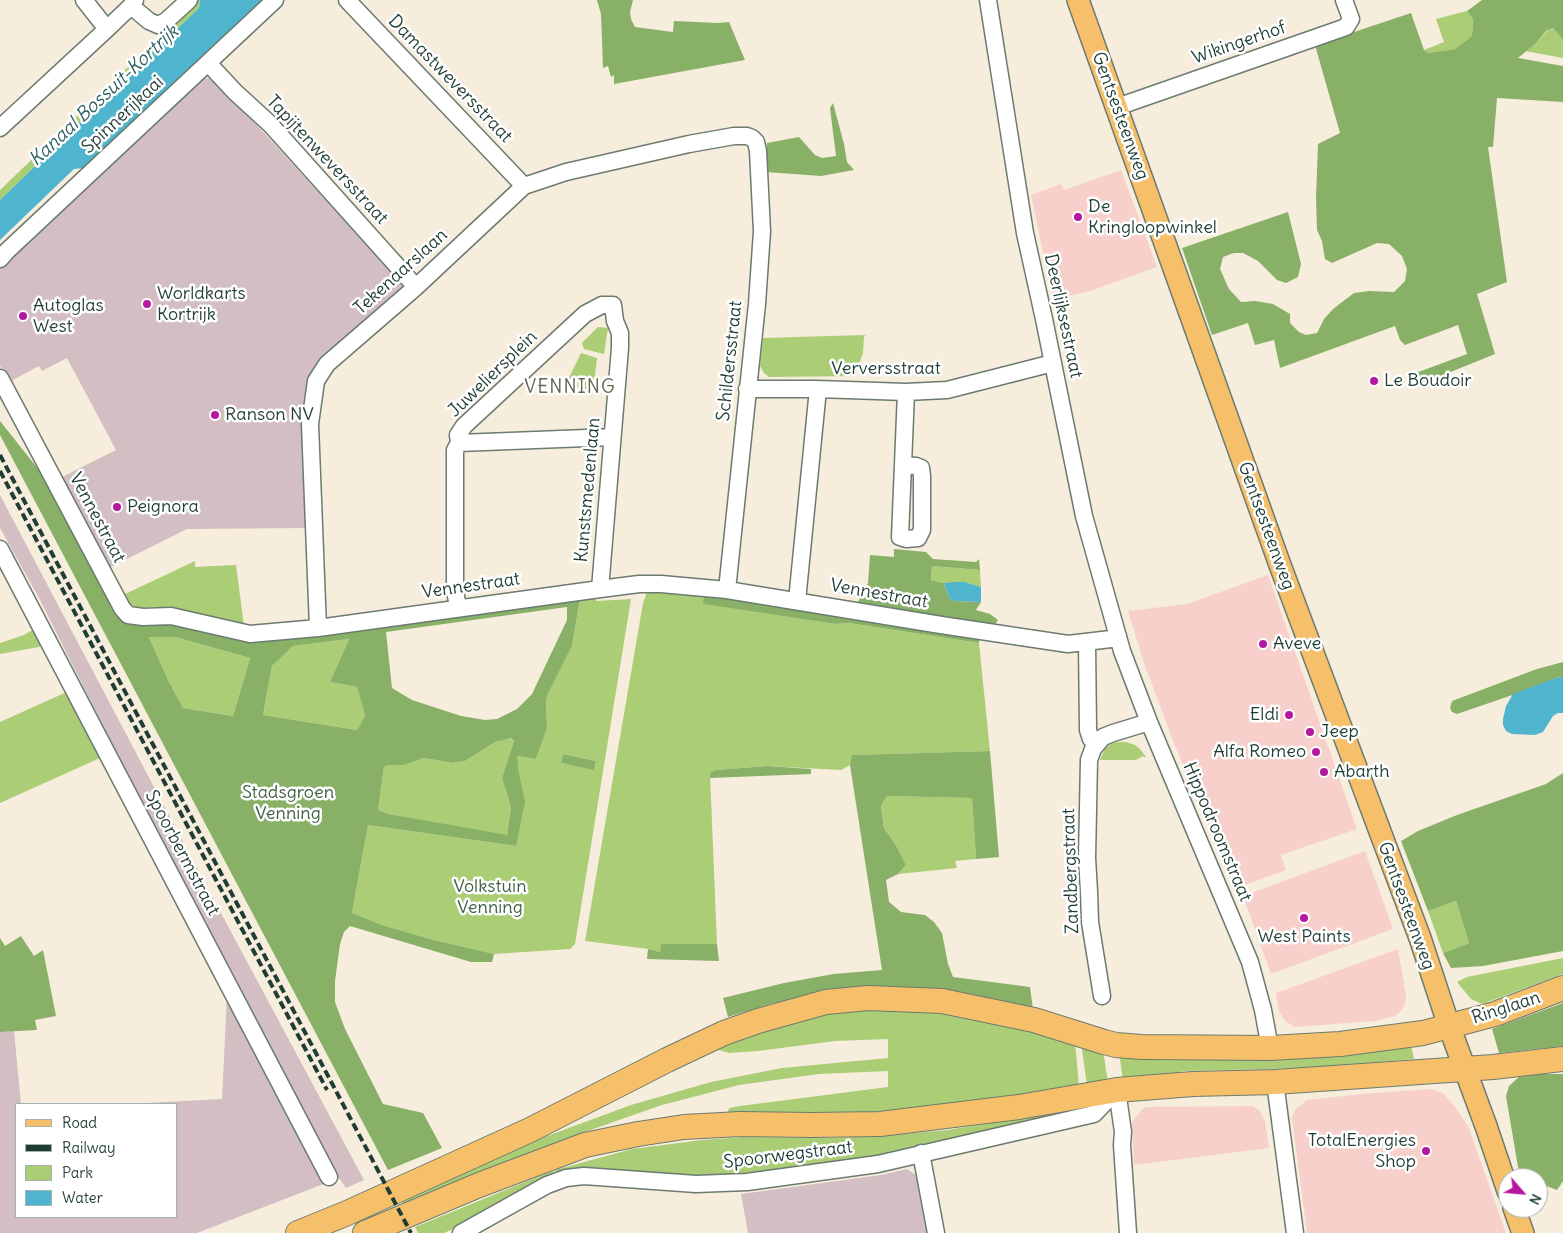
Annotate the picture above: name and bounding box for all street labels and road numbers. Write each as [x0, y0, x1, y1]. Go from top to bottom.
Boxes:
street label: Damastweversstraat [383, 11, 517, 147]
street label: Wikingerhof [1189, 17, 1289, 69]
street label: Gentsesteenweg [1087, 49, 1153, 183]
street label: Spinnerijkaai [78, 72, 168, 158]
street label: Tapijtenweversstraat [262, 91, 392, 229]
street label: Tekenaarslaan [350, 225, 452, 319]
street label: Deerlijksestraat [1039, 252, 1087, 380]
street label: Schildersstraat [713, 300, 747, 422]
street label: Juweliersplein [444, 326, 542, 422]
street label: Verversstraat [831, 358, 941, 380]
street label: Kunstsmedenlaan [571, 417, 605, 563]
street label: Gentsesteenweg [1233, 459, 1299, 593]
street label: Vennestraat [64, 469, 130, 567]
street label: Vennestraat [421, 568, 521, 604]
street label: Vennestraat [829, 575, 929, 613]
street label: Hippodroomstraat [1178, 759, 1256, 905]
street label: Spoorbermstraat [140, 787, 224, 919]
street label: Zandbergstraat [1058, 808, 1084, 934]
street label: Gentsesteenweg [1373, 839, 1439, 973]
street label: Ringlaan [1469, 987, 1543, 1029]
street label: Spoorwegstraat [722, 1136, 854, 1174]

